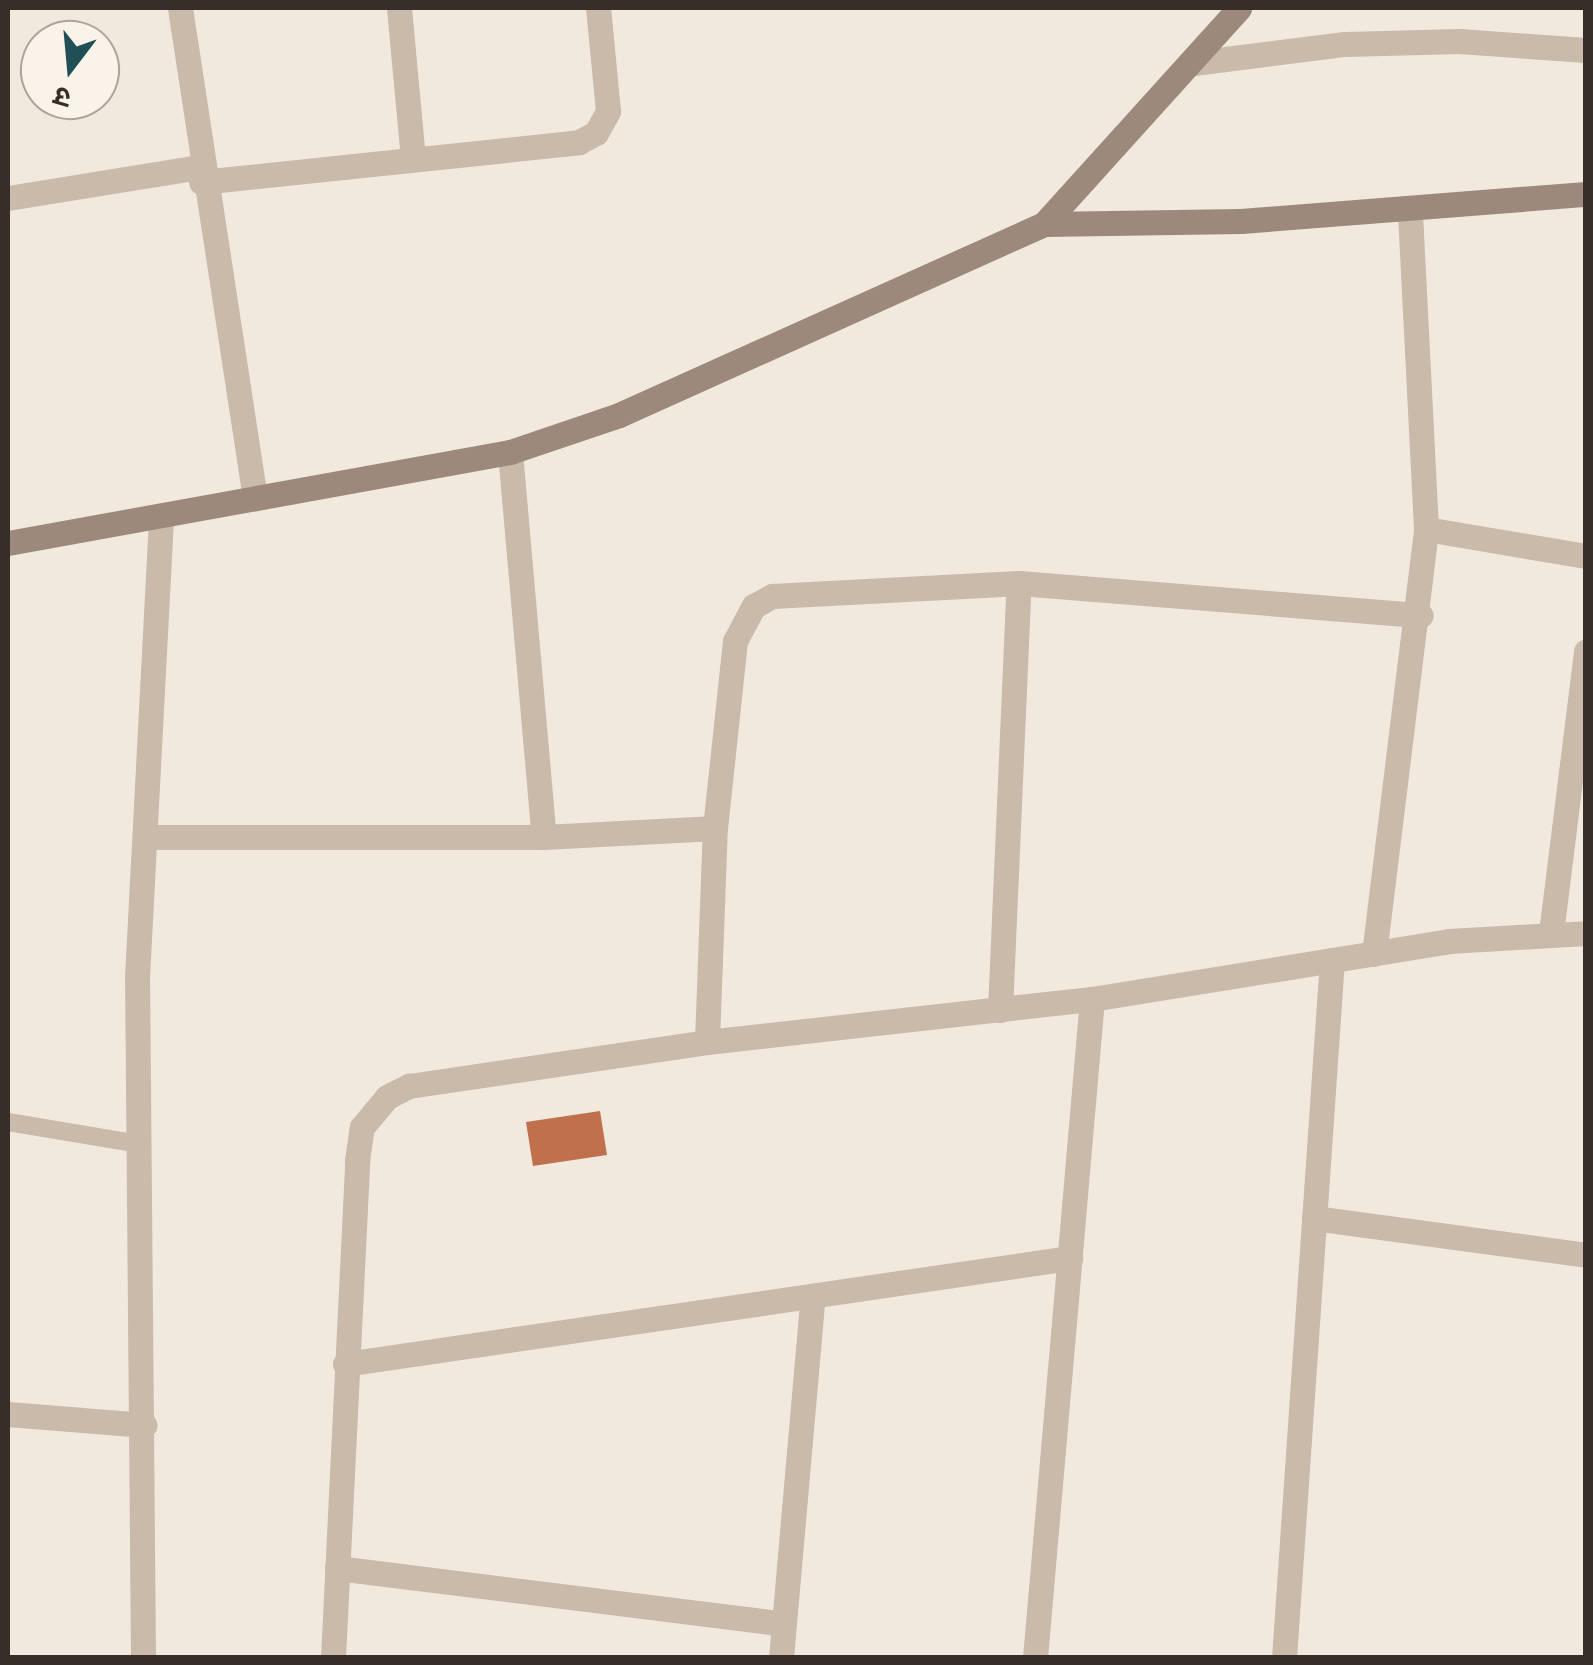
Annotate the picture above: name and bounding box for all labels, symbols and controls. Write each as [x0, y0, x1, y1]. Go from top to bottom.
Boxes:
north arrow [20, 20, 120, 120]
text: उ [50, 79, 75, 116]

